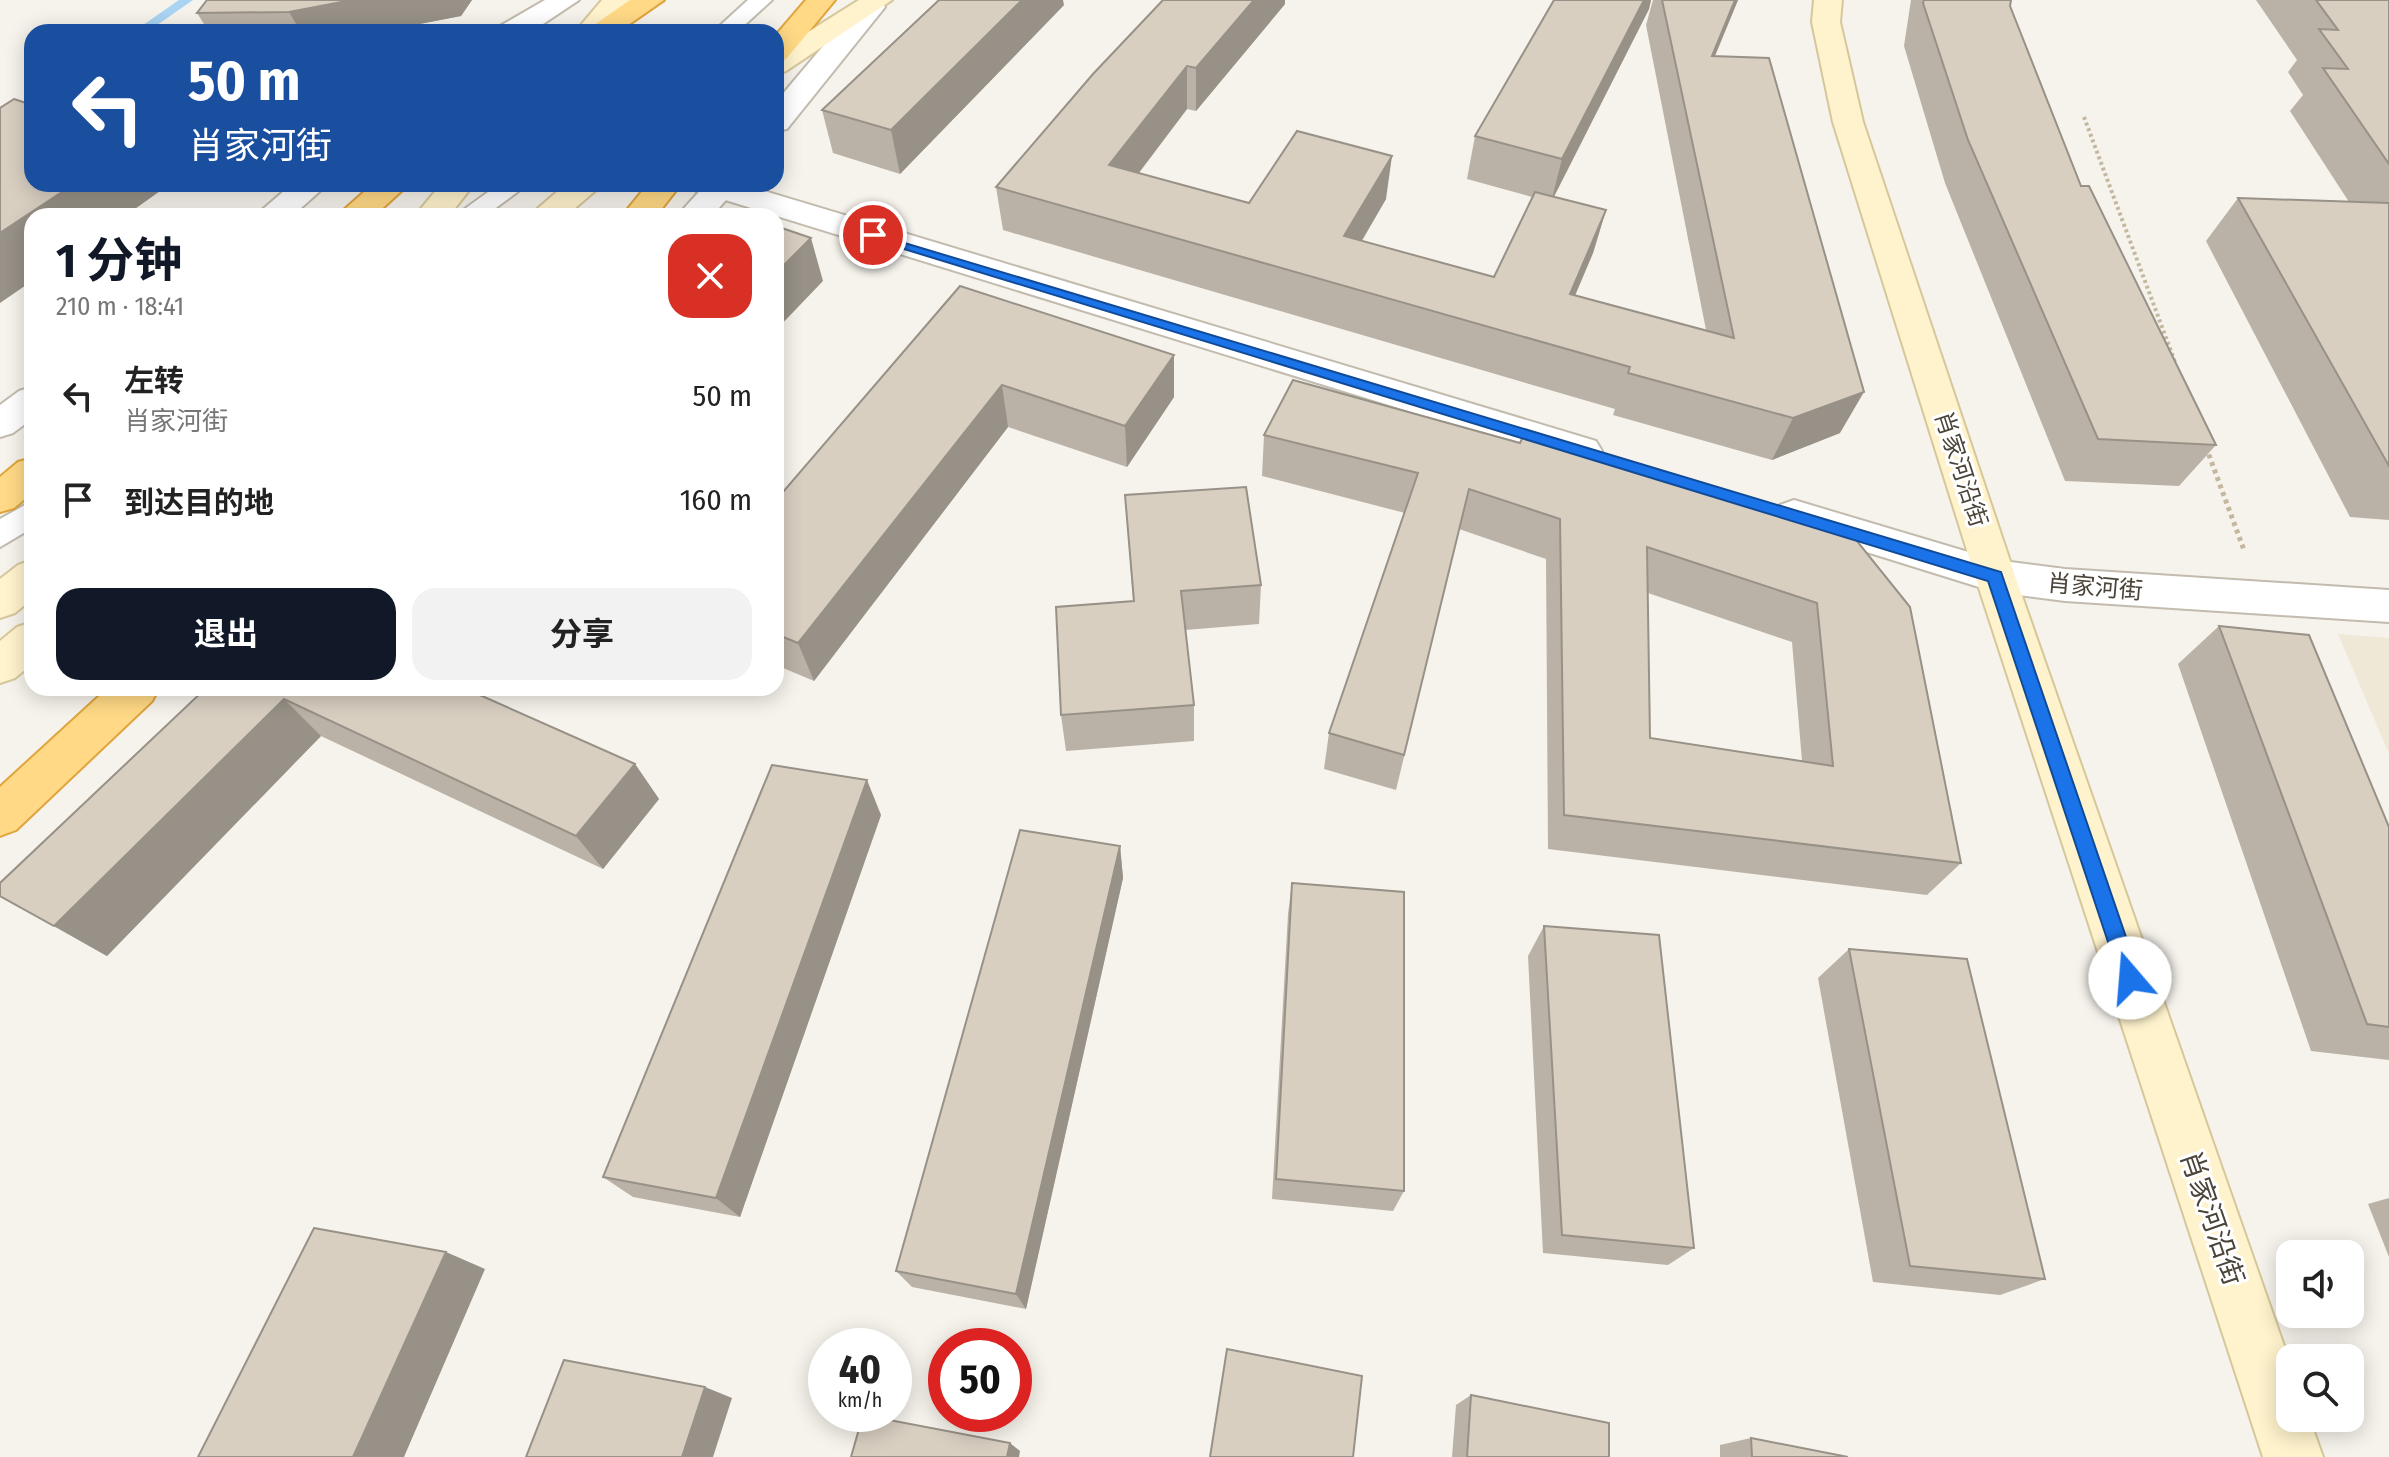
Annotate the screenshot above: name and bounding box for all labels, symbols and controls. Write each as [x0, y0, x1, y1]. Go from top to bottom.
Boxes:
text: 50 m [188, 48, 300, 115]
icon: left [56, 56, 160, 160]
text: 肖家河街 [188, 124, 332, 168]
pin [839, 201, 907, 269]
icon: arrive [851, 213, 895, 257]
text: 1 分钟 [56, 232, 182, 290]
button: close [668, 234, 752, 318]
text: 210 m · 18:41 [56, 291, 184, 322]
text: 左转 [124, 363, 184, 399]
icon: left [56, 374, 100, 418]
text: 50 m [692, 378, 752, 414]
text: 肖家河街 [124, 406, 228, 437]
street label: 肖家河沿街 [1929, 408, 1993, 530]
icon: arrive [56, 478, 100, 522]
text: 160 m [680, 482, 752, 518]
text: 到达目的地 [124, 485, 274, 521]
street label: 肖家河街 [2046, 569, 2144, 605]
button: 退出 [56, 588, 396, 680]
button: 分享 [412, 588, 752, 680]
position arrow [2088, 936, 2172, 1020]
street label: 肖家河沿街 [2174, 1146, 2250, 1290]
map controls [2276, 1240, 2364, 1432]
button: sound [2276, 1240, 2364, 1328]
speed limit sign: 50 [928, 1328, 1032, 1432]
button: search [2276, 1344, 2364, 1432]
text: 40 [839, 1346, 881, 1394]
text: km/h [838, 1388, 882, 1412]

